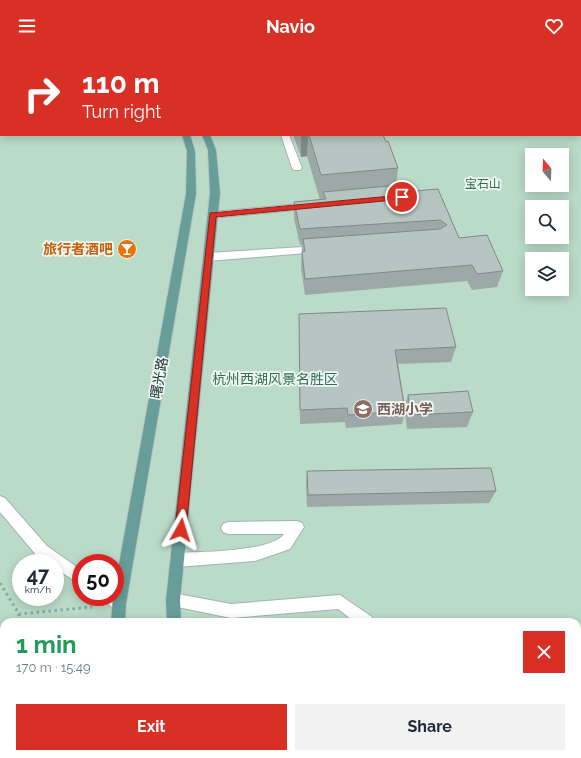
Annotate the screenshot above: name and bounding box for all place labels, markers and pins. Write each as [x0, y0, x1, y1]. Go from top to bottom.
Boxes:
pin [385, 180, 419, 214]
bar icon: 旅行者酒吧 [116, 238, 138, 260]
place label: 旅行者酒吧 [43, 241, 113, 257]
school or university icon: 西湖小学 [352, 398, 374, 420]
place label: 西湖小学 [377, 401, 433, 417]

